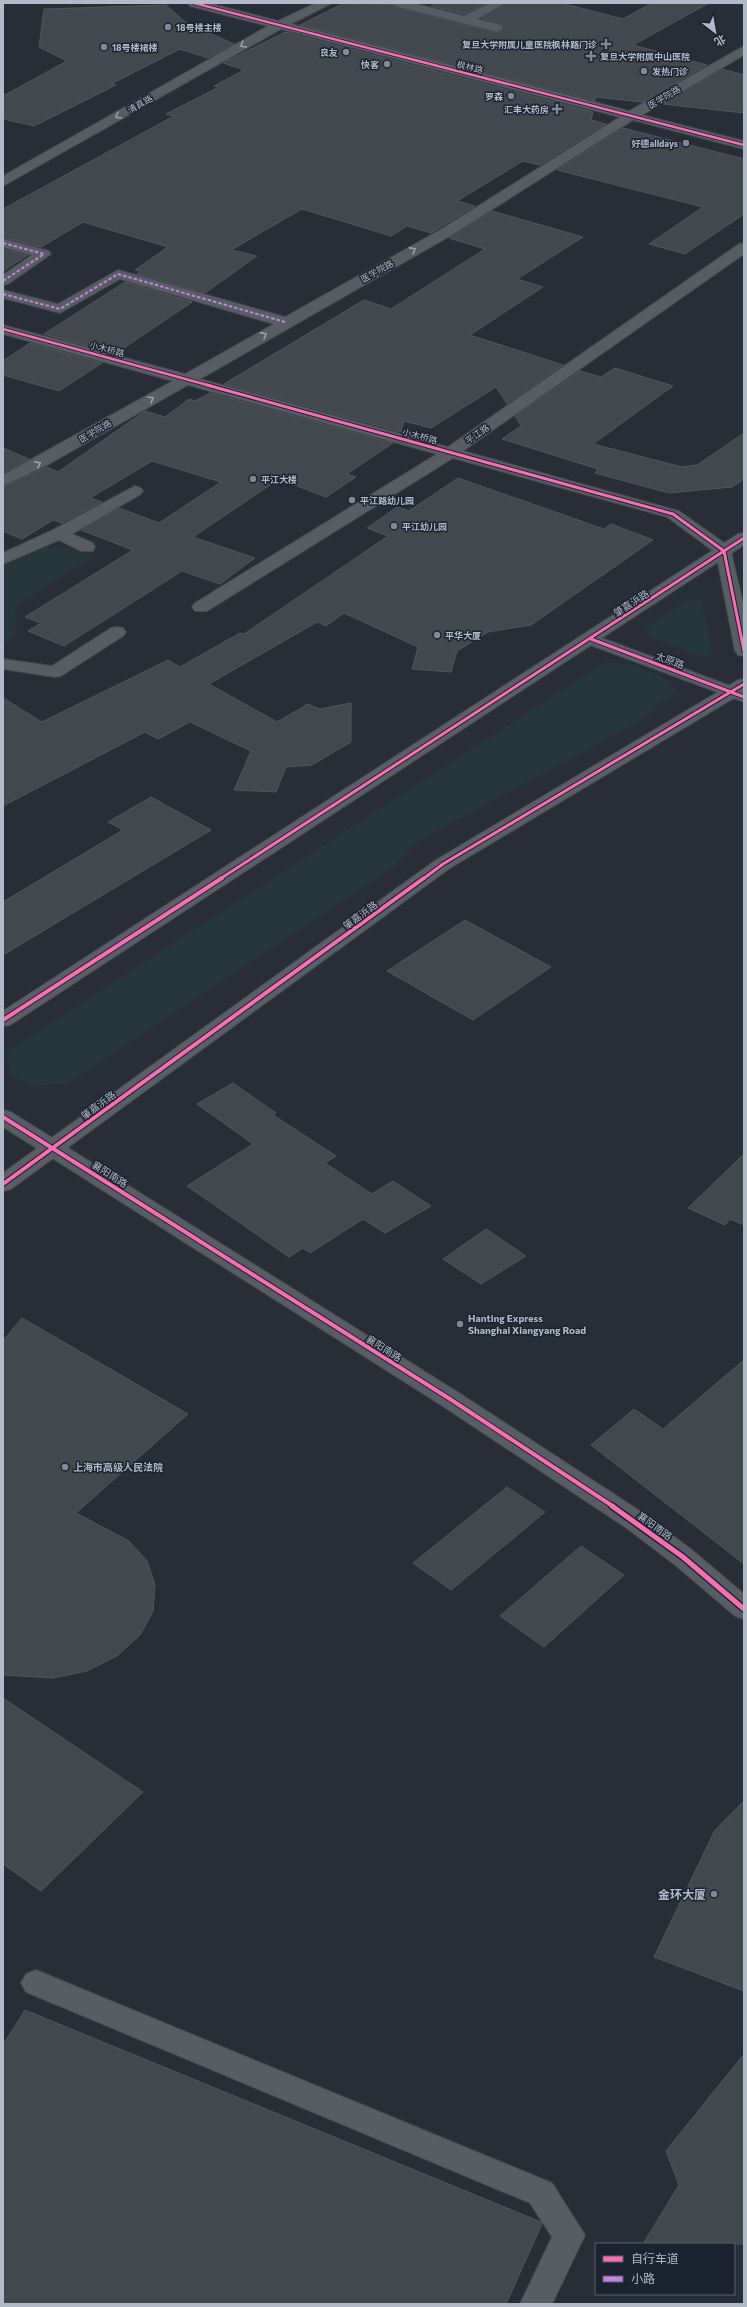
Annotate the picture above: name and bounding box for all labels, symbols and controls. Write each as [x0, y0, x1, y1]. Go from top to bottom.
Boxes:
north arrow [695, 12, 735, 52]
marker: 18号楼主楼 [163, 22, 173, 32]
place label: 18号楼主楼 [176, 22, 222, 33]
text: 北 [712, 33, 728, 49]
marker: 复旦大学附属儿童医院枫林路门诊 [600, 38, 612, 50]
place label: 复旦大学附属儿童医院枫林路门诊 [462, 39, 597, 50]
one-way arrow [240, 40, 247, 47]
marker: 18号楼裙楼 [99, 42, 109, 52]
place label: 18号楼裙楼 [112, 42, 158, 53]
place label: 良友 [320, 47, 338, 58]
marker: 良友 [341, 47, 351, 57]
marker: 复旦大学附属中山医院 [585, 50, 597, 62]
place label: 复旦大学附属中山医院 [600, 51, 690, 62]
street label: 枫林路 [456, 58, 484, 76]
place label: 快客 [360, 59, 379, 70]
marker: 快客 [382, 59, 392, 69]
marker: 发热门诊 [639, 66, 649, 76]
place label: 发热门诊 [652, 66, 688, 77]
street label: 医学院路 [646, 83, 682, 111]
place label: 罗森 [485, 91, 503, 102]
marker: 罗森 [506, 91, 516, 101]
street label: 清真路 [126, 92, 154, 116]
place label: 汇丰大药房 [504, 104, 549, 115]
marker: 汇丰大药房 [552, 104, 562, 114]
one-way arrow [115, 112, 122, 119]
place label: 好德alldays [631, 138, 678, 149]
marker: 好德alldays [681, 138, 691, 148]
one-way arrow [409, 248, 416, 255]
street label: 医学院路 [359, 257, 395, 285]
one-way arrow [259, 332, 267, 339]
street label: 小木桥路 [88, 339, 126, 359]
one-way arrow [146, 396, 154, 403]
street label: 医学院路 [77, 417, 113, 445]
street label: 平江路 [463, 422, 491, 446]
street label: 小木桥路 [401, 426, 439, 446]
one-way arrow [34, 461, 41, 468]
marker: 平江大楼 [248, 474, 258, 484]
place label: 平江大楼 [261, 474, 297, 485]
marker: 平江路幼儿园 [347, 495, 357, 505]
place label: 平江路幼儿园 [360, 495, 414, 506]
marker: 平江幼儿园 [389, 521, 399, 531]
place label: 平江幼儿园 [402, 521, 447, 532]
street label: 肇嘉浜路 [611, 587, 651, 619]
marker: 平华大厦 [432, 630, 442, 640]
place label: 平华大厦 [445, 630, 481, 641]
street label: 太原路 [654, 649, 686, 671]
street label: 肇嘉浜路 [340, 898, 380, 932]
street label: 肇嘉浜路 [78, 1088, 118, 1122]
street label: 襄阳南路 [90, 1158, 130, 1190]
place label: Hanting Express Shanghai Xiangyang Road [468, 1312, 586, 1336]
marker: Hanting Express Shanghai Xiangyang Road [455, 1319, 465, 1329]
street label: 襄阳南路 [364, 1332, 404, 1364]
place label: 上海市高级人民法院 [73, 1461, 163, 1473]
marker: 上海市高级人民法院 [60, 1462, 70, 1472]
street label: 襄阳南路 [635, 1509, 675, 1543]
place label: 金环大厦 [658, 1887, 706, 1901]
marker: 金环大厦 [709, 1889, 719, 1899]
legend [595, 2243, 735, 2295]
text: 自行车道 [631, 2251, 679, 2265]
text: 小路 [631, 2271, 655, 2285]

